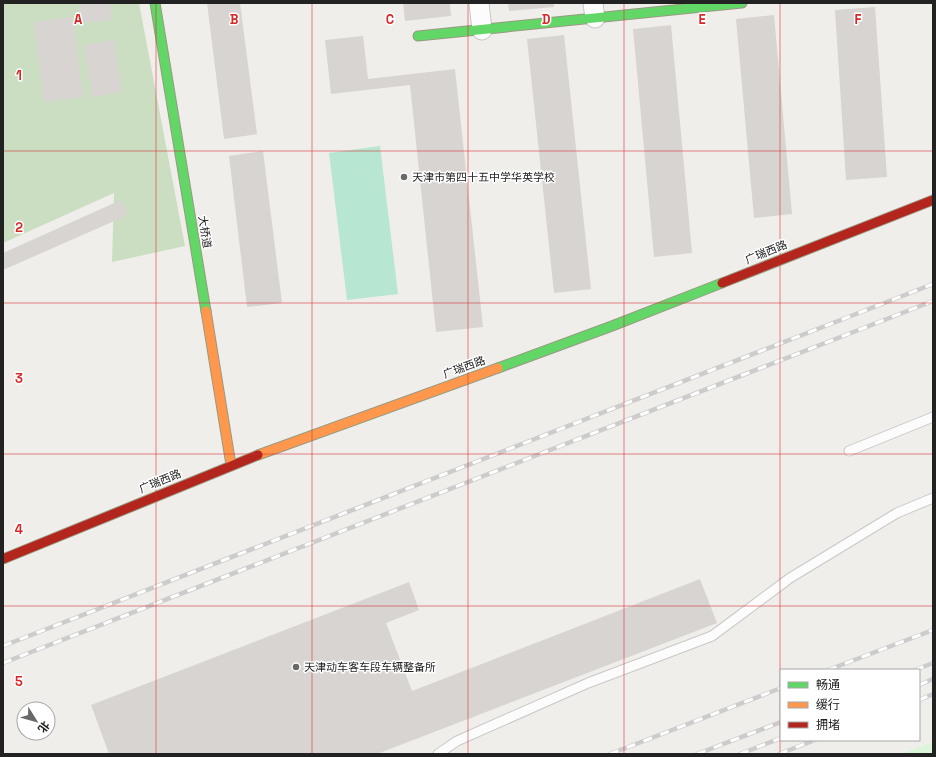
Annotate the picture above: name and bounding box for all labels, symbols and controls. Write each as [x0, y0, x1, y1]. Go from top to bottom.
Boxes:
text: A [74, 11, 83, 28]
text: B [230, 11, 239, 28]
text: C [386, 11, 394, 28]
text: D [542, 11, 551, 28]
text: E [698, 11, 706, 28]
text: F [855, 11, 862, 28]
text: 1 [16, 67, 22, 84]
place label: 天津市第四十五中学华英学校 [412, 170, 555, 184]
marker: 天津市第四十五中学华英学校 [399, 172, 409, 182]
street label: 大桥道 [196, 215, 214, 249]
text: 2 [15, 219, 23, 236]
street label: 广瑞西路 [743, 237, 789, 267]
street label: 广瑞西路 [441, 353, 487, 381]
text: 3 [15, 370, 23, 387]
street label: 广瑞西路 [137, 466, 183, 496]
text: 4 [15, 521, 23, 538]
place label: 天津动车客车段车辆整备所 [304, 660, 436, 674]
marker: 天津动车客车段车辆整备所 [291, 662, 301, 672]
legend [780, 669, 920, 741]
text: 5 [15, 673, 23, 690]
text: 畅通 [816, 677, 840, 693]
text: 缓行 [816, 697, 840, 713]
north arrow [16, 701, 56, 741]
text: 拥堵 [816, 717, 840, 733]
text: 北 [35, 718, 53, 736]

